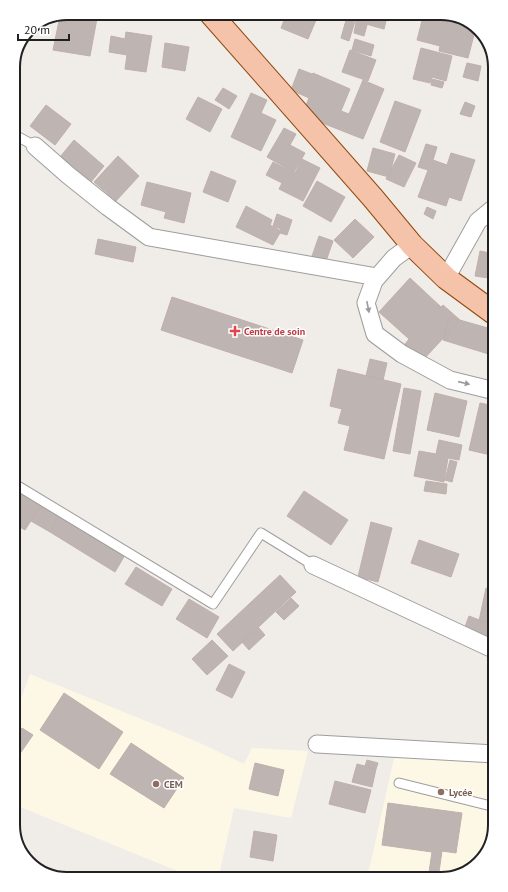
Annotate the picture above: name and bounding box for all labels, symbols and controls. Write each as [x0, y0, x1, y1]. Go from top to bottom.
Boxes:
scale bar [18, 16, 69, 42]
text: 20 m [24, 22, 50, 37]
one-way arrow [365, 301, 371, 314]
marker: Centre de soin [229, 325, 241, 337]
place label: Centre de soin [244, 325, 305, 338]
one-way arrow [458, 381, 470, 387]
place label: CEM [164, 778, 183, 791]
marker: CEM [151, 779, 161, 789]
place label: Lycée [449, 786, 472, 799]
marker: Lycée [436, 787, 446, 797]

